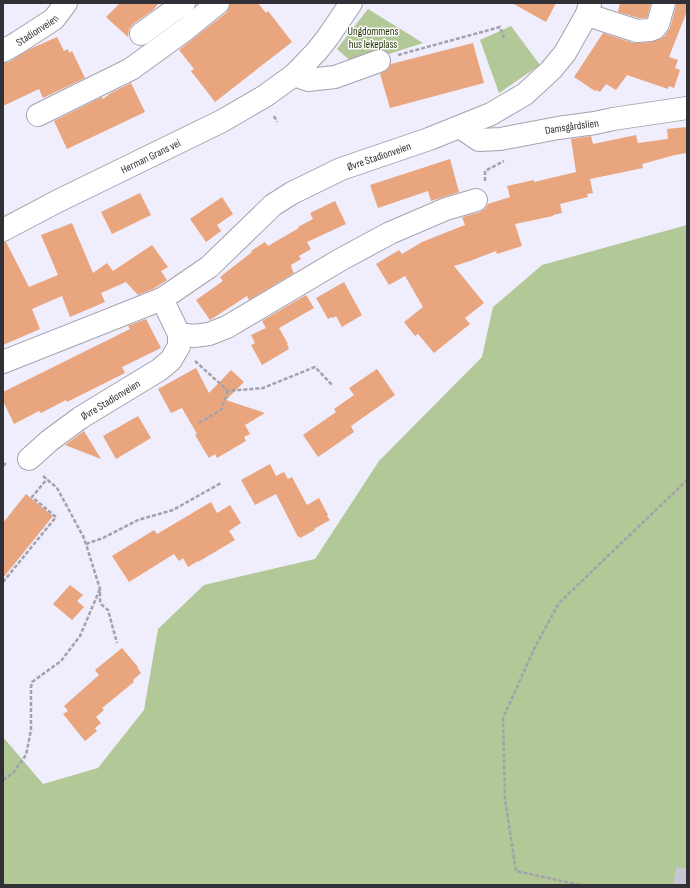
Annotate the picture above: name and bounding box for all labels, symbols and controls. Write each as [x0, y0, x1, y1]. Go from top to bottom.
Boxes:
street label: Stadionveien [14, 12, 62, 49]
park label: Ungdommens hus lekeplass [348, 25, 398, 51]
street label: Damsgårdslien [544, 116, 600, 137]
street label: Herman Grans vei [119, 136, 183, 176]
street label: Øvre Stadionveien [345, 140, 413, 174]
street label: Øvre Stadionveien [79, 377, 143, 423]

